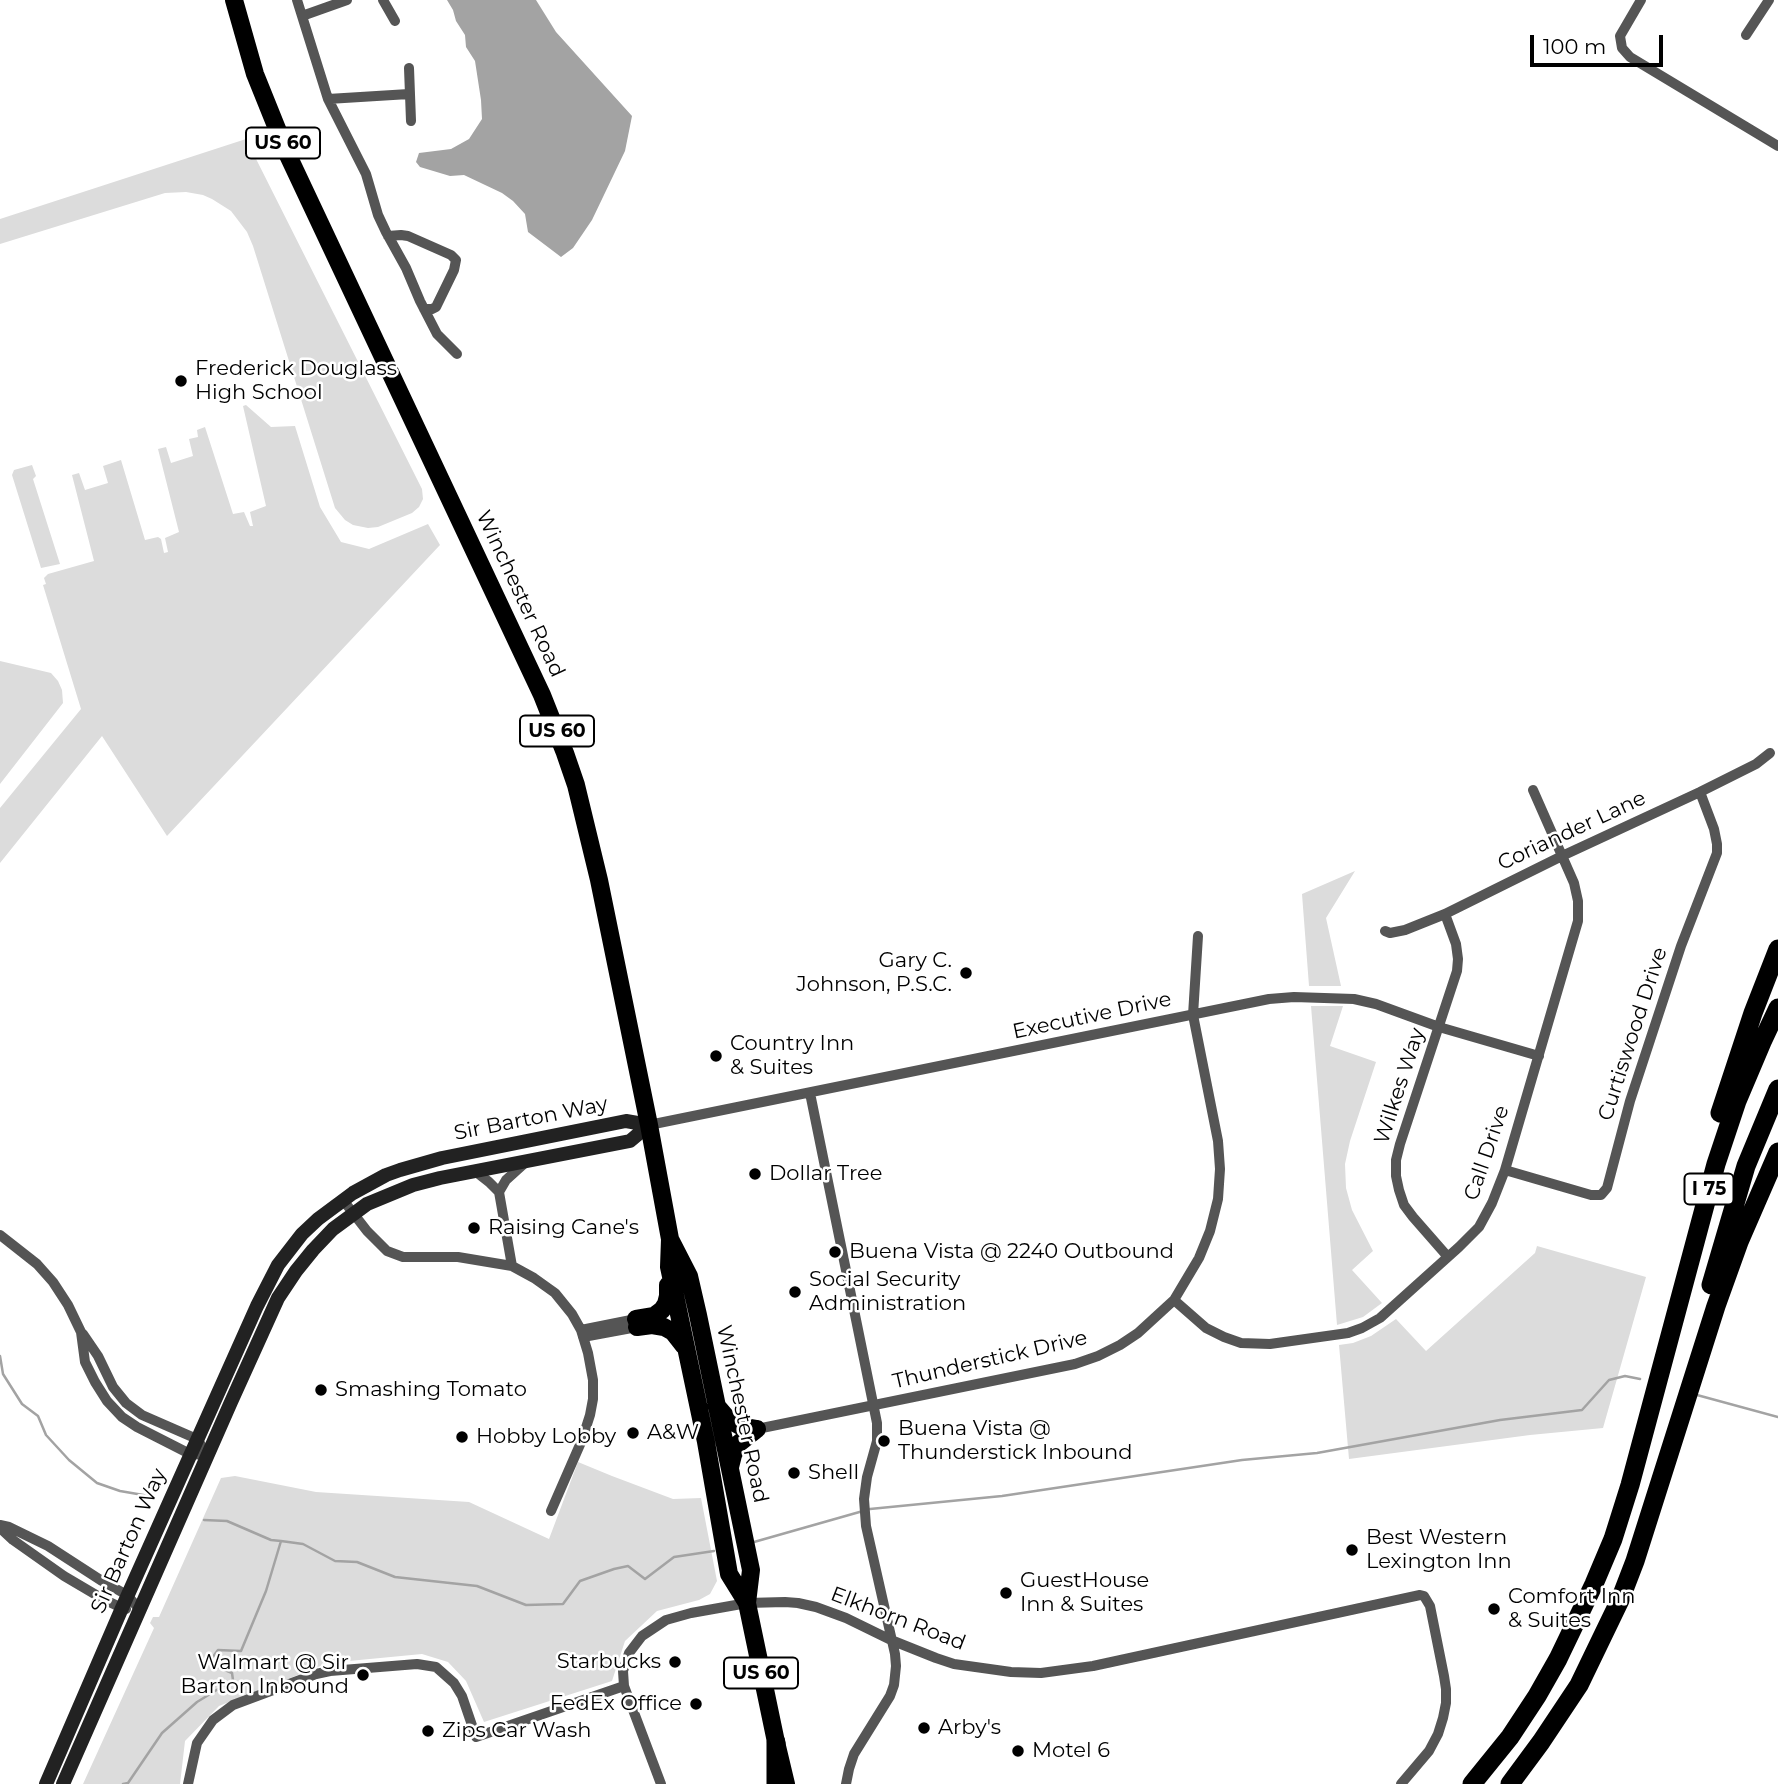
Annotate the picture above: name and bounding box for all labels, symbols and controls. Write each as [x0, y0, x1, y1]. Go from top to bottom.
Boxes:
scale bar [1533, 21, 1666, 65]
text: 100 m [1543, 34, 1606, 59]
road number: US 60 [246, 127, 320, 158]
place label: Frederick Douglass High School [195, 356, 397, 406]
marker: Frederick Douglass High School [173, 373, 189, 389]
street label: Winchester Road [470, 507, 570, 681]
road number: US 60 [520, 716, 594, 746]
street label: Coriander Lane [1494, 786, 1650, 876]
street label: Curtiswood Drive [1593, 944, 1673, 1124]
place label: Gary C. Johnson, P.S.C. [796, 948, 952, 998]
marker: Gary C. Johnson, P.S.C. [958, 965, 974, 981]
street label: Executive Drive [1010, 987, 1174, 1045]
street label: Wilkes Way [1369, 1025, 1431, 1147]
place label: Country Inn & Suites [730, 1031, 854, 1081]
marker: Country Inn & Suites [708, 1048, 724, 1064]
street label: Sir Barton Way [452, 1092, 610, 1146]
street label: Call Drive [1459, 1102, 1515, 1204]
place label: Dollar Tree [769, 1161, 882, 1187]
marker: Dollar Tree [747, 1166, 763, 1182]
road number: I 75 [1684, 1174, 1734, 1204]
place label: Raising Cane's [488, 1215, 639, 1241]
marker: Raising Cane's [466, 1220, 482, 1236]
place label: Buena Vista @ 2240 Outbound [849, 1239, 1174, 1265]
marker: Buena Vista @ 2240 Outbound [827, 1244, 843, 1260]
place label: Social Security Administration [809, 1267, 966, 1317]
marker: Social Security Administration [787, 1284, 803, 1300]
street label: Winchester Road [711, 1323, 773, 1505]
street label: Thunderstick Drive [890, 1325, 1090, 1395]
place label: Smashing Tomato [335, 1377, 527, 1403]
marker: Smashing Tomato [313, 1382, 329, 1398]
place label: Buena Vista @ Thunderstick Inbound [898, 1416, 1132, 1466]
place label: A&W [647, 1420, 699, 1446]
place label: Hobby Lobby [476, 1424, 616, 1450]
marker: A&W [625, 1425, 641, 1441]
marker: Hobby Lobby [454, 1429, 470, 1445]
marker: Buena Vista @ Thunderstick Inbound [876, 1433, 892, 1449]
place label: Shell [808, 1460, 859, 1486]
street label: Sir Barton Way [86, 1465, 172, 1617]
marker: Shell [786, 1465, 802, 1481]
place label: Best Western Lexington Inn [1366, 1525, 1512, 1575]
marker: Best Western Lexington Inn [1344, 1542, 1360, 1558]
place label: GuestHouse Inn & Suites [1020, 1568, 1149, 1618]
street label: Elkhorn Road [827, 1582, 969, 1656]
place label: Comfort Inn & Suites [1508, 1584, 1635, 1634]
marker: GuestHouse Inn & Suites [998, 1585, 1014, 1601]
marker: Comfort Inn & Suites [1486, 1601, 1502, 1617]
place label: Starbucks [557, 1649, 661, 1675]
place label: Walmart @ Sir Barton Inbound [181, 1650, 349, 1700]
marker: Starbucks [667, 1654, 683, 1670]
road number: US 60 [724, 1658, 798, 1688]
marker: Walmart @ Sir Barton Inbound [355, 1667, 371, 1683]
place label: FedEx Office [550, 1691, 682, 1717]
marker: FedEx Office [688, 1696, 704, 1712]
place label: Arby's [938, 1715, 1001, 1741]
place label: Zips Car Wash [442, 1718, 591, 1744]
marker: Arby's [916, 1720, 932, 1736]
marker: Zips Car Wash [420, 1723, 436, 1739]
place label: Motel 6 [1032, 1738, 1110, 1764]
marker: Motel 6 [1010, 1743, 1026, 1759]

